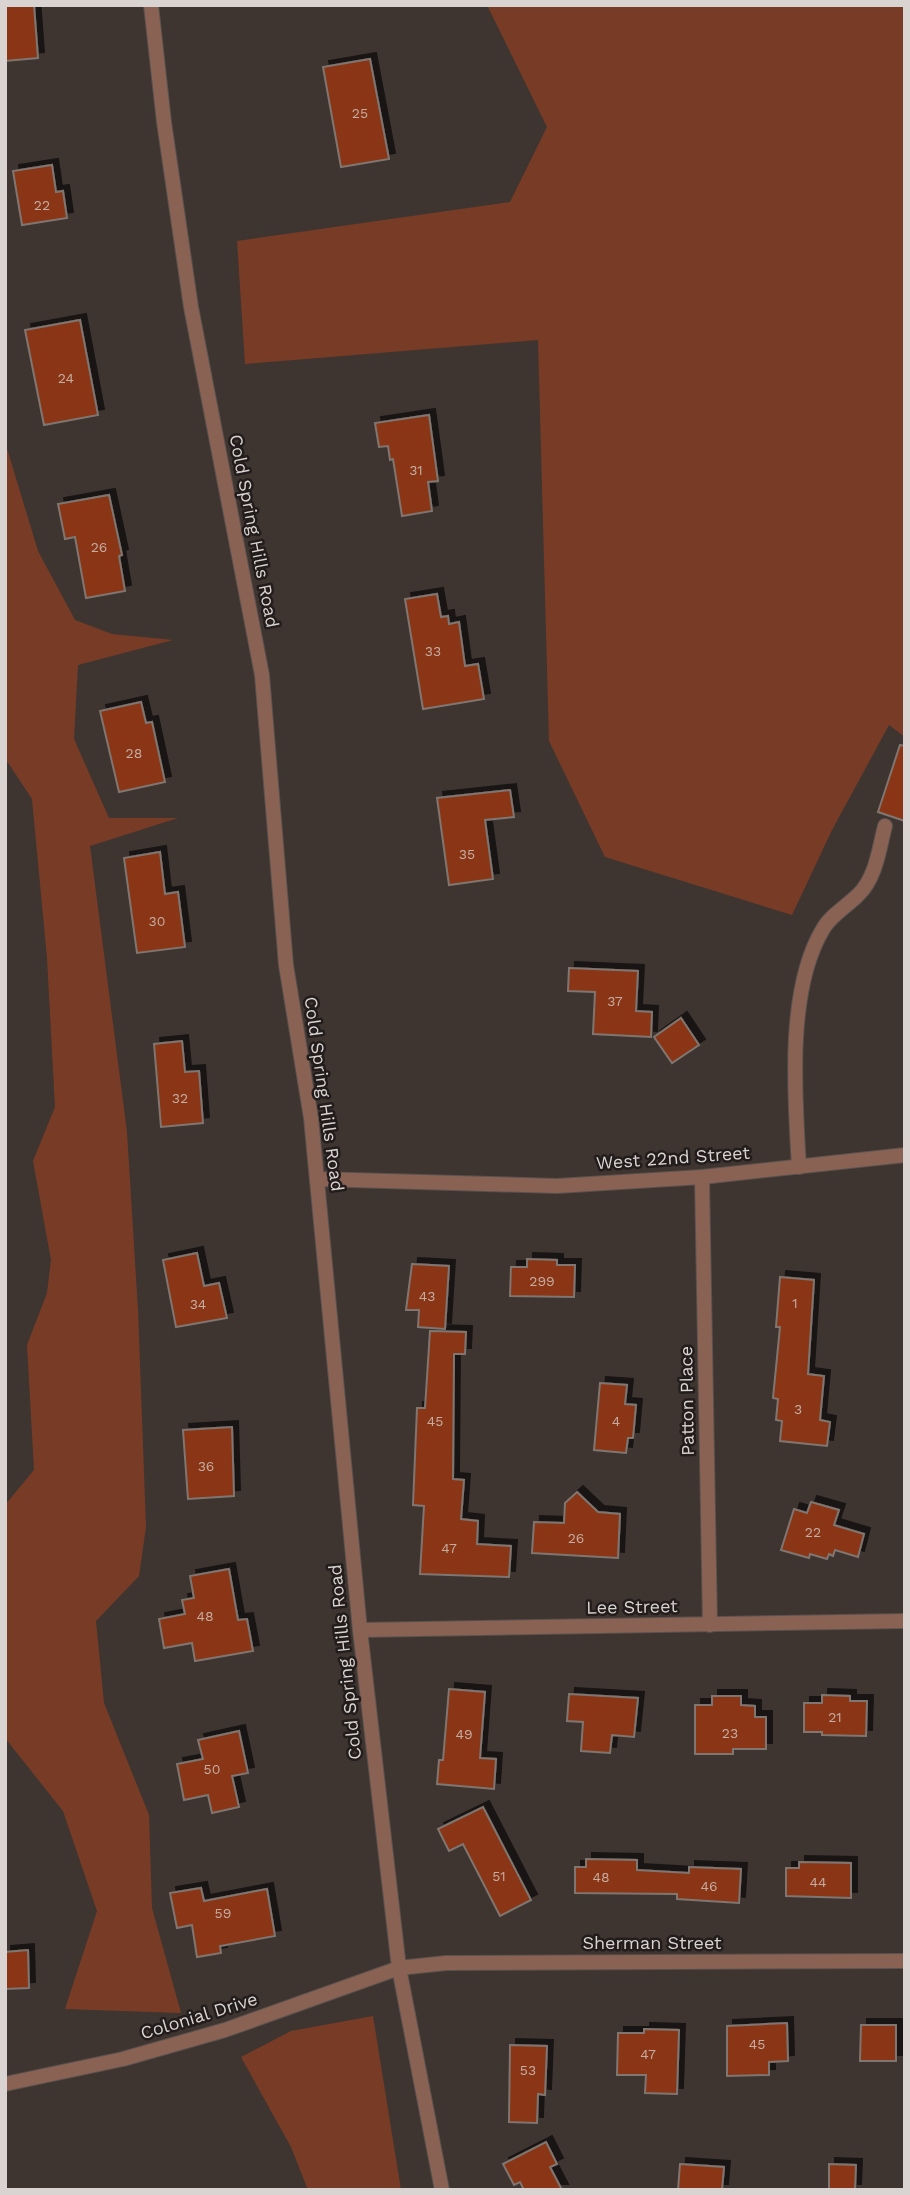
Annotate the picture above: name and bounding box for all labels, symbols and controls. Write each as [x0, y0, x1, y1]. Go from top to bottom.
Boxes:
house number: 25 [352, 105, 368, 121]
house number: 22 [34, 197, 50, 213]
house number: 24 [58, 370, 74, 386]
street label: Cold Spring Hills Road [225, 433, 284, 629]
house number: 31 [409, 462, 423, 478]
house number: 26 [91, 539, 107, 555]
house number: 33 [425, 643, 441, 659]
house number: 28 [126, 745, 142, 761]
house number: 35 [459, 846, 475, 862]
house number: 30 [149, 913, 165, 929]
house number: 37 [607, 993, 623, 1009]
street label: Cold Spring Hills Road [300, 995, 349, 1193]
house number: 32 [172, 1090, 188, 1106]
street label: West 22nd Street [595, 1142, 751, 1173]
house number: 299 [529, 1273, 555, 1289]
house number: 43 [419, 1288, 435, 1304]
house number: 1 [792, 1295, 798, 1311]
house number: 34 [190, 1296, 206, 1312]
street label: Patton Place [675, 1346, 698, 1456]
house number: 3 [794, 1401, 802, 1417]
house number: 45 [427, 1413, 443, 1429]
house number: 4 [612, 1413, 620, 1429]
house number: 36 [198, 1458, 214, 1474]
house number: 22 [805, 1524, 821, 1540]
house number: 26 [568, 1530, 584, 1546]
house number: 47 [441, 1540, 457, 1556]
street label: Cold Spring Hills Road [324, 1563, 365, 1761]
street label: Lee Street [586, 1595, 678, 1618]
house number: 48 [196, 1608, 214, 1624]
house number: 21 [828, 1709, 842, 1725]
house number: 23 [722, 1725, 738, 1741]
house number: 49 [455, 1726, 473, 1742]
house number: 50 [204, 1761, 220, 1777]
house number: 51 [492, 1868, 506, 1884]
house number: 48 [592, 1869, 610, 1885]
house number: 44 [809, 1874, 827, 1890]
house number: 46 [700, 1878, 718, 1894]
house number: 59 [215, 1905, 231, 1921]
street label: Sherman Street [582, 1932, 722, 1953]
street label: Colonial Drive [138, 1988, 260, 2043]
house number: 45 [749, 2036, 765, 2052]
house number: 47 [640, 2046, 656, 2062]
house number: 53 [520, 2062, 536, 2078]

